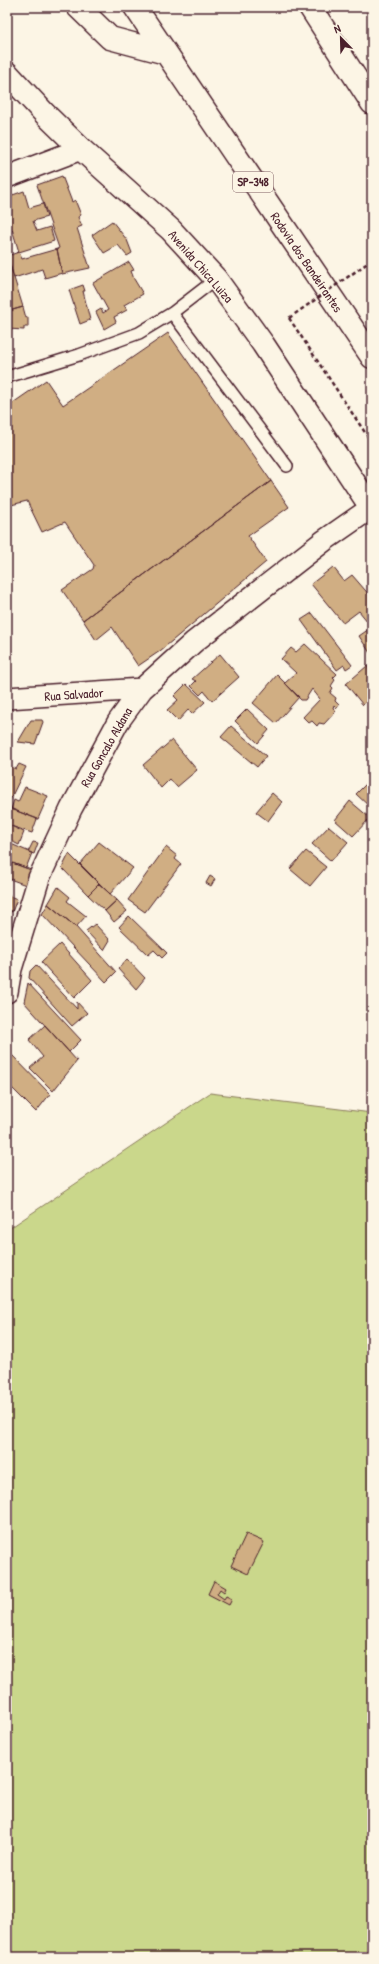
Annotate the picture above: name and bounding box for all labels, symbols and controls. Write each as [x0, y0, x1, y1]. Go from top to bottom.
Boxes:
north arrow [321, 18, 361, 58]
text: N [332, 21, 343, 36]
road number: SP-348 [233, 172, 273, 192]
street label: Rodovia dos Bandeirantes [267, 208, 347, 316]
street label: Avenida Chica Luiza [164, 226, 238, 306]
street label: Rua Salvador [44, 683, 104, 705]
street label: Rua Goncalo Aldana [76, 704, 136, 790]

